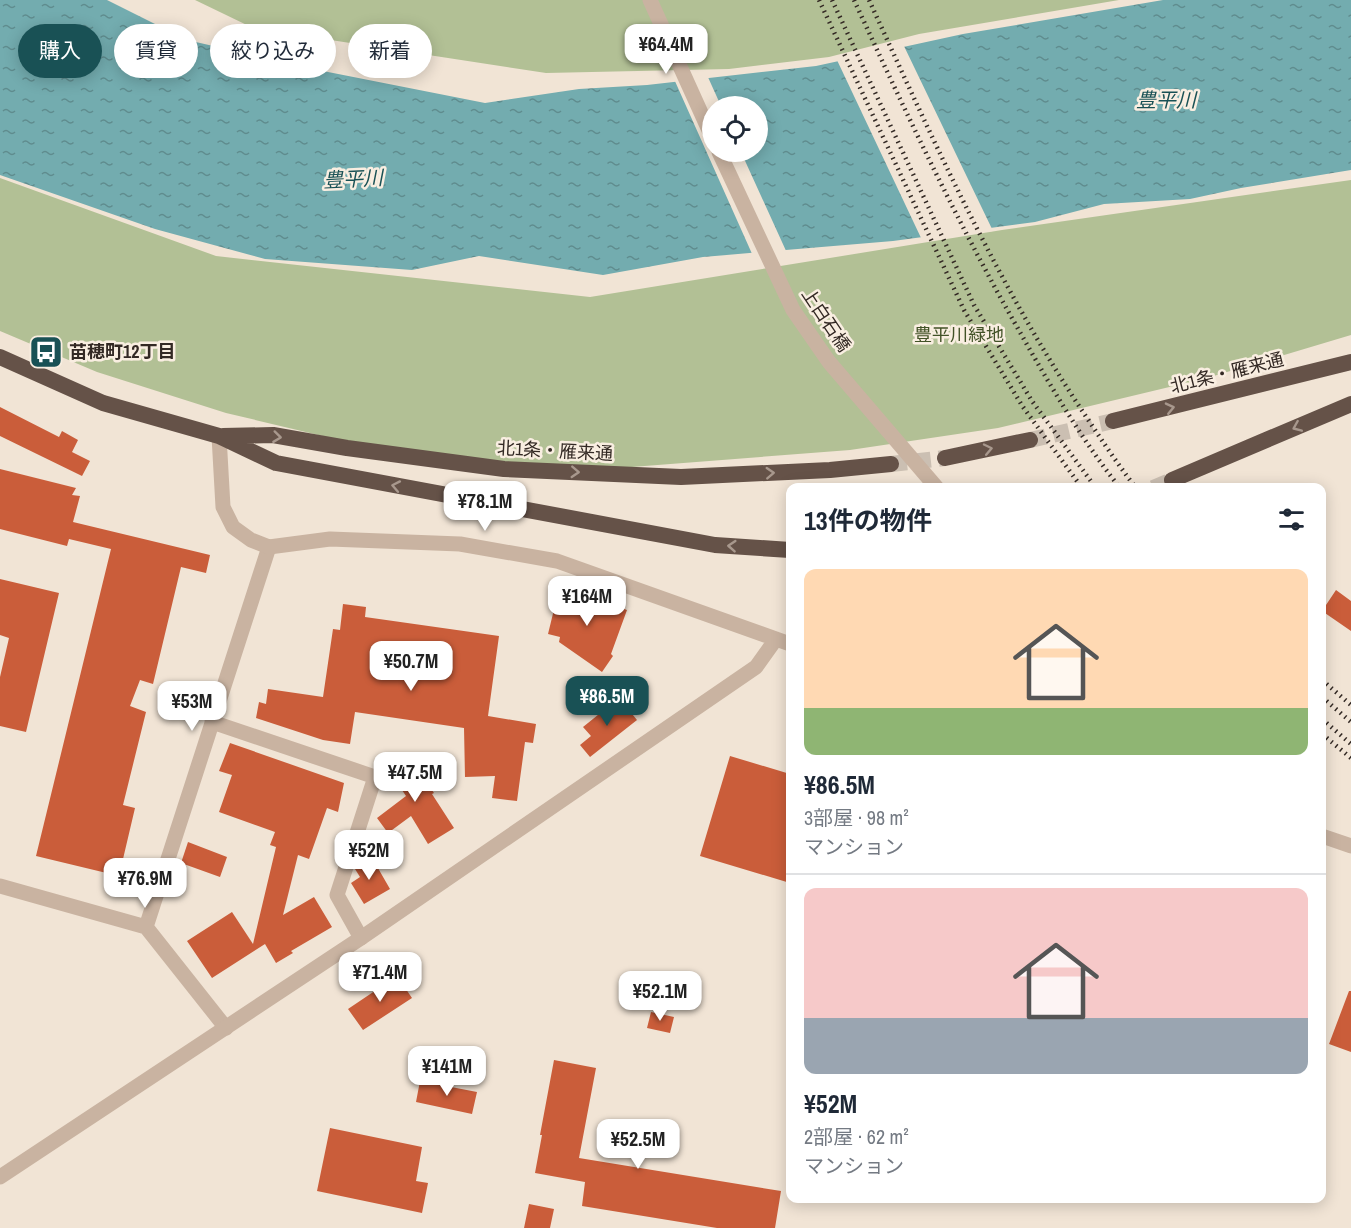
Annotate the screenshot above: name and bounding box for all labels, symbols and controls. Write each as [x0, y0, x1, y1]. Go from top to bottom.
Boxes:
chip: 購入 [18, 24, 102, 78]
chip: 賃貸 [114, 24, 198, 78]
chip: 絞り込み [210, 24, 336, 78]
chip: 新着 [348, 24, 432, 78]
pin: ¥64.4M [617, 24, 715, 75]
text: ¥64.4M [639, 30, 693, 57]
water label: 豊平川 [1136, 86, 1198, 113]
map controls [702, 96, 768, 162]
button: locate [702, 96, 768, 162]
water label: 豊平川 [322, 163, 386, 194]
street label: 上白石橋 [796, 283, 857, 357]
park label: 豊平川緑地 [914, 322, 1004, 347]
bus stop icon: 苗穂町12丁目 [28, 334, 64, 370]
place label: 苗穂町12丁目 [69, 339, 175, 364]
street label: 北1条・雁来通 [1167, 346, 1286, 399]
one-way arrow [1164, 402, 1174, 415]
one-way arrow [1292, 420, 1303, 432]
one-way arrow [273, 430, 282, 443]
street label: 北1条・雁来通 [496, 435, 614, 466]
one-way arrow [982, 443, 992, 456]
one-way arrow [570, 465, 579, 478]
one-way arrow [765, 466, 774, 479]
one-way arrow [391, 480, 401, 493]
pin: ¥78.1M [436, 481, 534, 532]
text: ¥78.1M [458, 487, 512, 514]
text: 13件の物件 [804, 503, 932, 538]
icon: filters [1275, 503, 1308, 536]
one-way arrow [728, 540, 737, 553]
pin: ¥164M [545, 576, 629, 627]
text: ¥164M [562, 582, 612, 609]
icon: home [1002, 608, 1110, 716]
pin: ¥50.7M [362, 641, 460, 692]
text: ¥50.7M [384, 647, 438, 674]
pin: ¥86.5M [558, 676, 656, 727]
pin: ¥53M [156, 681, 228, 732]
text: ¥86.5M [580, 682, 634, 709]
text: ¥53M [171, 687, 213, 714]
pin: ¥47.5M [366, 752, 464, 803]
text: ¥47.5M [388, 758, 442, 785]
text: ¥86.5M [804, 767, 875, 802]
text: 3部屋 · 98 m² [804, 804, 909, 831]
pin: ¥52M [333, 830, 405, 881]
text: マンション [804, 833, 904, 860]
text: ¥52M [348, 836, 390, 863]
pin: ¥76.9M [96, 858, 194, 909]
text: ¥76.9M [118, 864, 172, 891]
icon: home [1002, 927, 1110, 1035]
pin: ¥71.4M [331, 952, 429, 1003]
text: ¥71.4M [353, 958, 407, 985]
pin: ¥52.1M [611, 971, 709, 1022]
text: ¥52.1M [633, 977, 687, 1004]
pin: ¥141M [405, 1046, 489, 1097]
text: ¥141M [422, 1052, 472, 1079]
text: ¥52M [804, 1086, 857, 1121]
pin: ¥52.5M [589, 1119, 687, 1170]
text: 2部屋 · 62 m² [804, 1123, 909, 1150]
text: ¥52.5M [611, 1125, 665, 1152]
text: マンション [804, 1152, 904, 1179]

